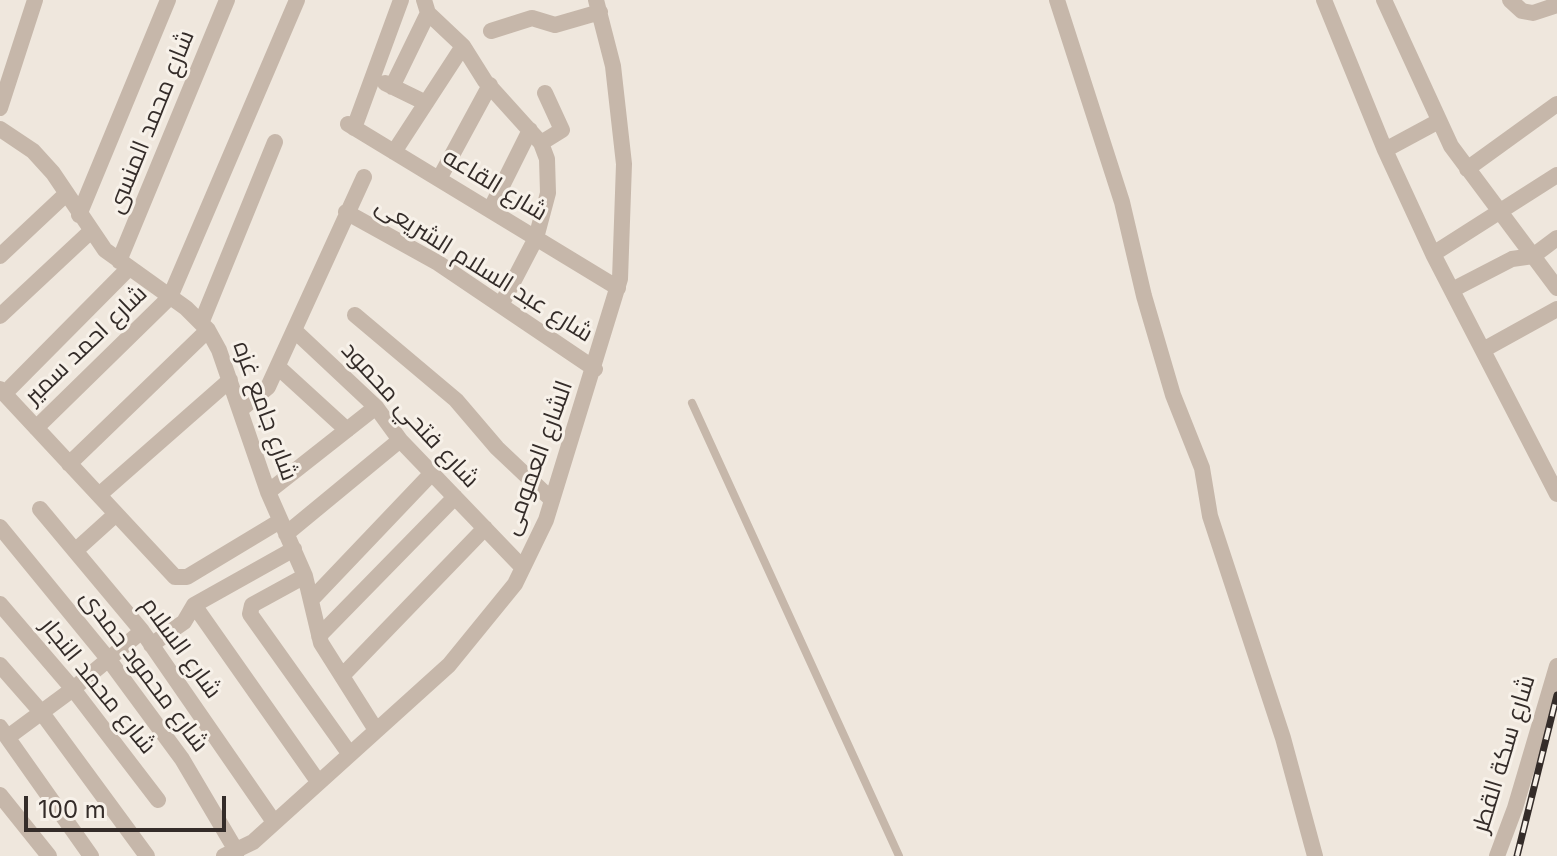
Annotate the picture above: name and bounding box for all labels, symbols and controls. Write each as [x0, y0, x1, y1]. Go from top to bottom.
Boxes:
street label: شارع محمد المنسى [101, 26, 201, 218]
street label: شارع القاعه [438, 143, 552, 227]
street label: شارع عبد السلام الشريعى [370, 191, 598, 349]
street label: شارع احمد سمير [19, 279, 153, 411]
street label: شارع فتحي محمود [335, 336, 485, 494]
street label: شارع جامع غزه [226, 337, 304, 485]
street label: الشارع العمومى [497, 377, 579, 539]
street label: شارع محمود حمدى [74, 584, 214, 758]
street label: شارع السلام [135, 592, 227, 704]
street label: شارع محمد النجار [34, 612, 162, 760]
street label: شارع سكة القطر [1466, 672, 1542, 836]
scale bar [28, 780, 230, 830]
text: 100 m [38, 795, 106, 824]

